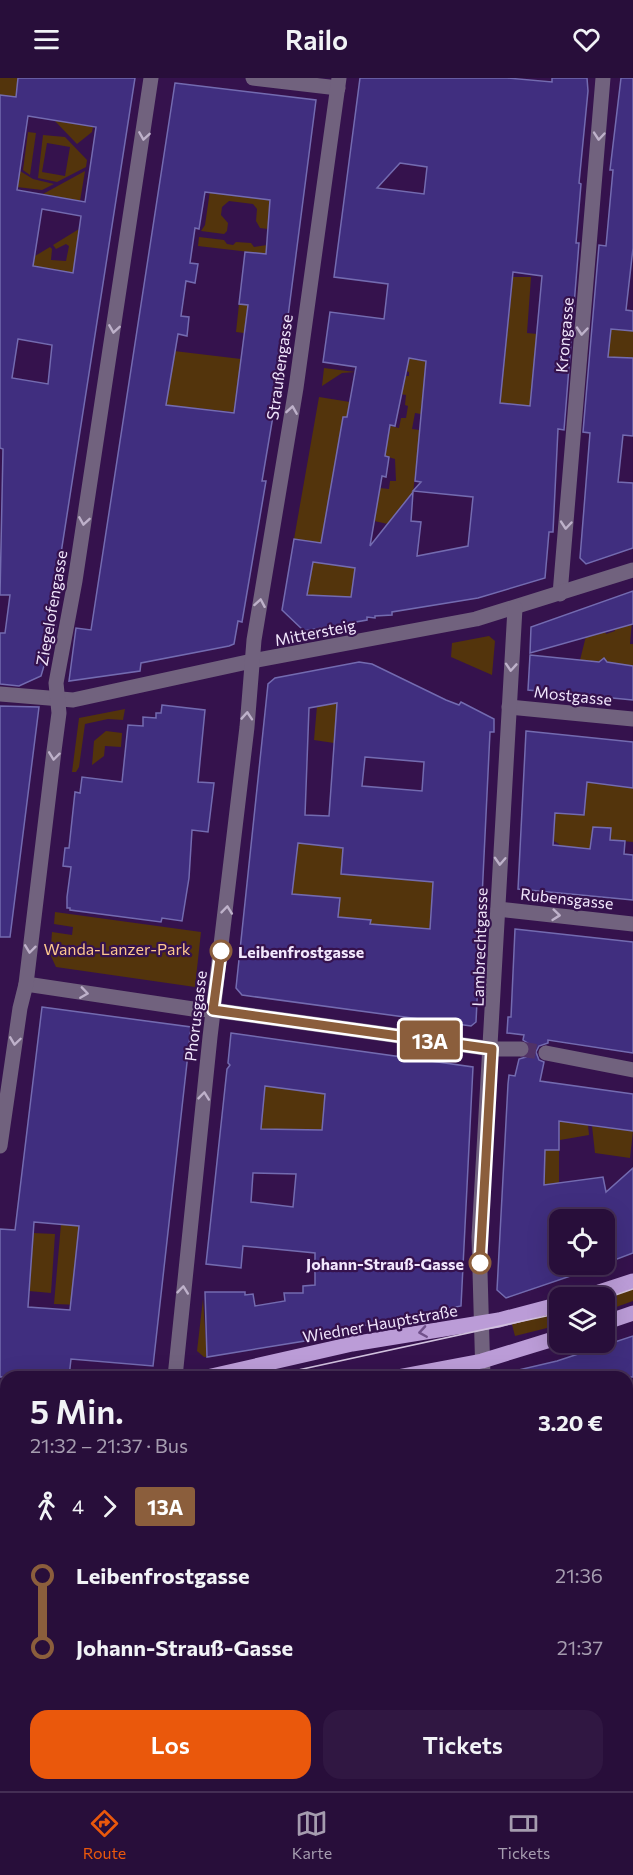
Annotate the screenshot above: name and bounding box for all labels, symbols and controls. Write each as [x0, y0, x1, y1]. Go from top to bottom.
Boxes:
icon: menu [30, 23, 63, 56]
text: Railo [285, 23, 348, 56]
icon: heart [570, 23, 603, 56]
one-way arrow [138, 131, 150, 141]
one-way arrow [592, 132, 605, 141]
street label: Krongasse [551, 297, 577, 373]
street label: Straußengasse [262, 313, 296, 421]
one-way arrow [108, 324, 120, 333]
one-way arrow [576, 326, 589, 335]
one-way arrow [286, 406, 298, 415]
one-way arrow [78, 517, 90, 526]
one-way arrow [560, 520, 573, 529]
street label: Ziegelofengasse [31, 549, 71, 667]
one-way arrow [253, 598, 266, 608]
street label: Mittersteig [273, 615, 357, 649]
one-way arrow [505, 662, 518, 671]
street label: Mostgasse [533, 681, 613, 709]
one-way arrow [241, 712, 254, 721]
one-way arrow [48, 751, 61, 760]
one-way arrow [494, 857, 507, 866]
street label: Rubensgasse [519, 884, 615, 912]
street label: Lambrechtgasse [467, 887, 491, 1007]
one-way arrow [220, 905, 233, 915]
one-way arrow [551, 908, 560, 921]
park label: Wanda-Lanzer-Park [43, 939, 191, 958]
marker: Leibenfrostgasse [210, 940, 232, 962]
place label: Leibenfrostgasse [238, 942, 364, 961]
one-way arrow [25, 945, 37, 954]
street label: Phorusgasse [180, 970, 210, 1062]
one-way arrow [80, 987, 89, 999]
line badge: 13A [396, 1020, 464, 1060]
text: 13A [412, 1028, 448, 1053]
one-way arrow [9, 1036, 22, 1046]
one-way arrow [197, 1092, 209, 1101]
map controls [549, 1209, 615, 1353]
button: locate [549, 1209, 615, 1275]
marker: Johann-Strauß-Gasse [469, 1252, 491, 1274]
place label: Johann-Strauß-Gasse [306, 1254, 464, 1273]
one-way arrow [176, 1286, 189, 1295]
button: layers [549, 1287, 615, 1353]
street label: Wiedner Hauptstraße [301, 1300, 459, 1346]
one-way arrow [418, 1325, 428, 1338]
text: 5 Min. [30, 1390, 124, 1431]
text: 3.20 € [538, 1409, 603, 1436]
text: 21:32 – 21:37 · Bus [30, 1433, 188, 1457]
icon: walk [30, 1490, 63, 1523]
icon: forward [93, 1490, 126, 1523]
text: 4 [72, 1494, 84, 1518]
text: 13A [147, 1494, 183, 1519]
text: Leibenfrostgasse [76, 1562, 250, 1589]
text: 21:36 [555, 1563, 603, 1587]
text: Johann-Strauß-Gasse [76, 1634, 293, 1661]
text: 21:37 [557, 1635, 603, 1659]
button: Los [30, 1710, 311, 1779]
button: Tickets [323, 1710, 603, 1779]
tab: Route [83, 1807, 126, 1862]
tab: Karte [292, 1807, 332, 1862]
tab: Tickets [498, 1807, 550, 1862]

